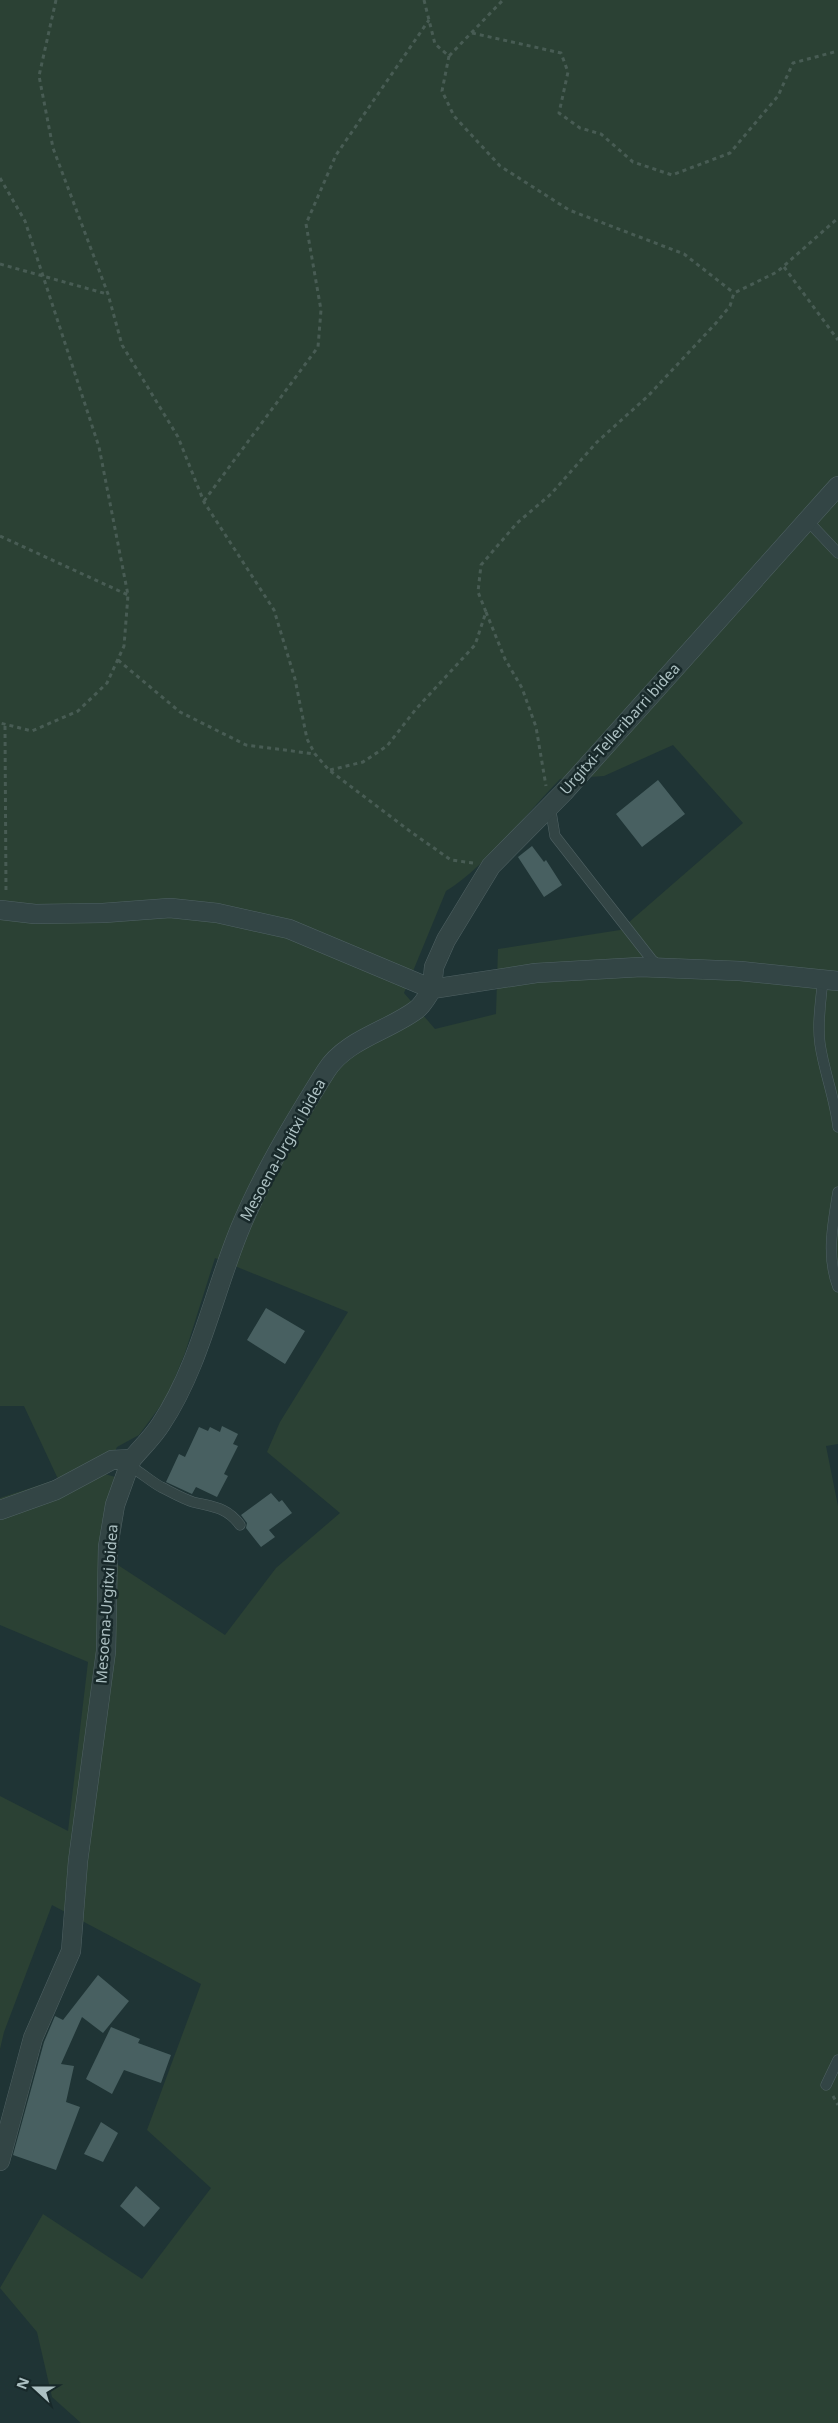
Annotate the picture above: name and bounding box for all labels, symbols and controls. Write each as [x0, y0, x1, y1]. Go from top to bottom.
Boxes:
street label: Urgitxi-Telleribarri bidea [555, 658, 684, 798]
street label: Mesoena-Urgitxi bidea [235, 1075, 330, 1224]
street label: Mesoena-Urgitxi bidea [90, 1524, 122, 1684]
north arrow [10, 2363, 60, 2413]
text: N [11, 2374, 33, 2392]

